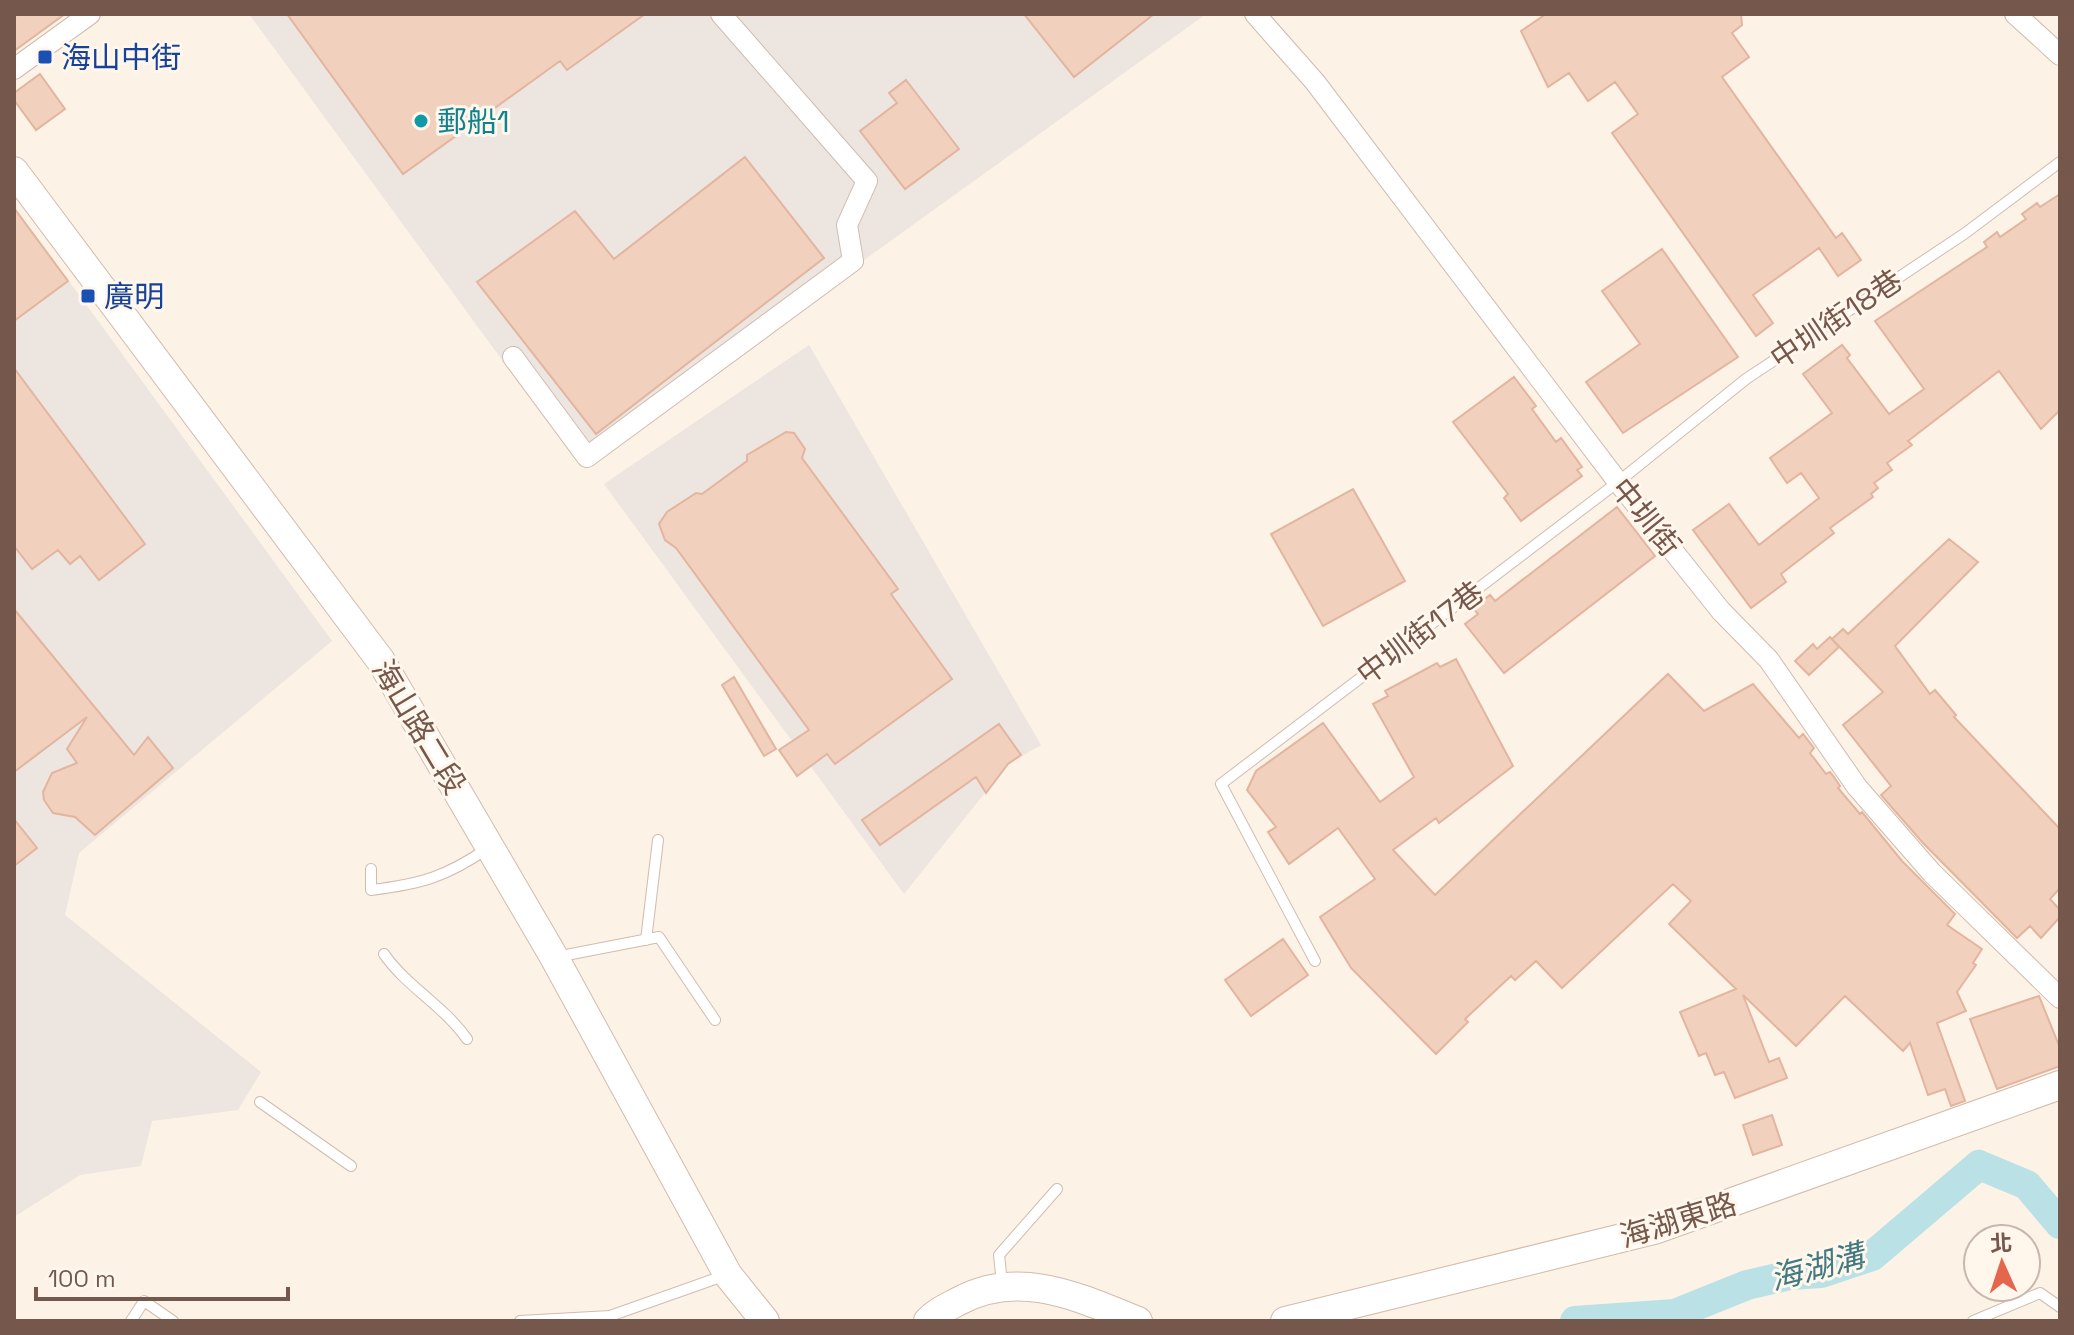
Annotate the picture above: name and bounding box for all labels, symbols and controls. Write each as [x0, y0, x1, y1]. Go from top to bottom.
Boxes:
place label: 海山中街 [61, 38, 181, 77]
marker: 海山中街 [36, 48, 54, 66]
place label: 郵船1 [437, 102, 510, 141]
marker: 郵船1 [412, 112, 430, 130]
street label: 中圳街18巷 [1762, 261, 1910, 377]
place label: 廣明 [104, 277, 164, 316]
marker: 廣明 [79, 287, 97, 305]
street label: 中圳街 [1603, 470, 1689, 564]
street label: 中圳街17巷 [1349, 572, 1491, 694]
street label: 海山路二段 [364, 653, 474, 801]
street label: 海湖東路 [1615, 1184, 1741, 1256]
north arrow [1962, 1223, 2042, 1303]
text: 北 [1989, 1228, 2013, 1258]
water label: 海湖溝 [1765, 1234, 1872, 1299]
scale bar [36, 1251, 288, 1301]
text: 100 m [48, 1263, 116, 1294]

